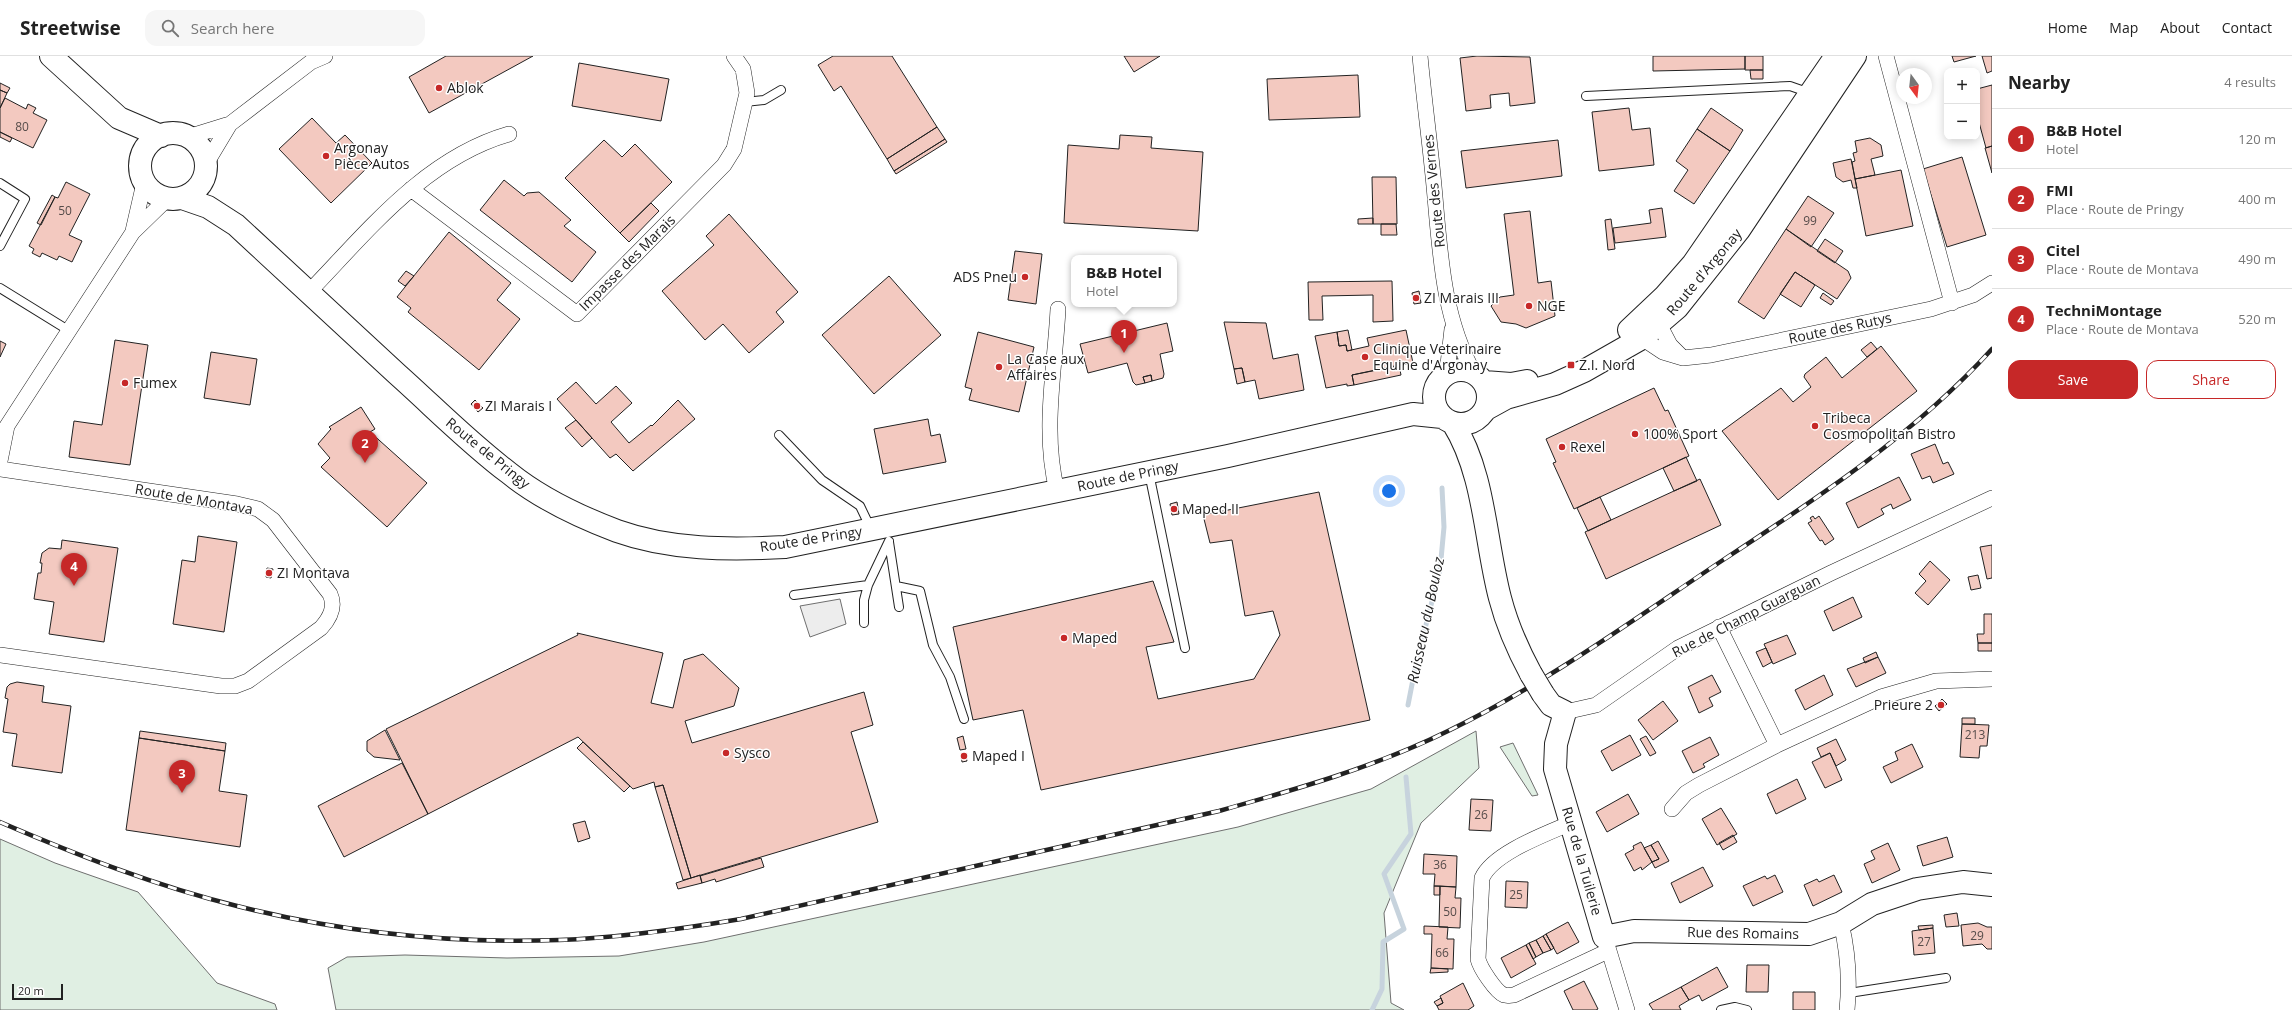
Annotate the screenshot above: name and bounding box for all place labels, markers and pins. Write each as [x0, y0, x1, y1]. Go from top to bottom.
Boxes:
place label: Ablok [447, 78, 484, 97]
marker: Ablok [434, 83, 444, 93]
place label: Argonay Pièce Autos [334, 138, 410, 173]
marker: Argonay Pièce Autos [321, 151, 331, 161]
place label: ADS Pneu [953, 267, 1017, 286]
marker: ADS Pneu [1020, 272, 1030, 282]
place label: ZI Marais III [1424, 288, 1499, 307]
marker: ZI Marais III [1411, 293, 1421, 303]
place label: NGE [1537, 296, 1566, 315]
marker: NGE [1524, 301, 1534, 311]
pin: 1 [1111, 320, 1137, 353]
place label: Clinique Veterinaire Equine d'Argonay [1373, 339, 1502, 374]
place label: La Case aux Affaires [1007, 349, 1085, 384]
marker: Clinique Veterinaire Equine d'Argonay [1360, 352, 1370, 362]
place label: Z.I. Nord [1579, 355, 1635, 374]
marker: Z.I. Nord [1566, 360, 1576, 370]
marker: La Case aux Affaires [994, 362, 1004, 372]
place label: Fumex [133, 373, 178, 392]
marker: Fumex [120, 378, 130, 388]
place label: ZI Marais I [485, 396, 552, 415]
marker: ZI Marais I [472, 401, 482, 411]
place label: Tribeca Cosmopolitan Bistro [1823, 408, 1956, 443]
marker: Tribeca Cosmopolitan Bistro [1810, 421, 1820, 431]
place label: 100% Sport [1643, 424, 1718, 443]
marker: 100% Sport [1630, 429, 1640, 439]
pin: 2 [352, 430, 378, 463]
place label: Rexel [1570, 437, 1605, 456]
marker: Rexel [1557, 442, 1567, 452]
place label: Maped II [1182, 499, 1239, 518]
marker: Maped II [1169, 504, 1179, 514]
pin: 4 [61, 553, 87, 586]
place label: ZI Montava [277, 563, 350, 582]
marker: ZI Montava [264, 568, 274, 578]
place label: Maped [1072, 628, 1117, 647]
marker: Maped [1059, 633, 1069, 643]
place label: Prieure 2 [1874, 695, 1933, 714]
marker: Prieure 2 [1936, 700, 1946, 710]
place label: Sysco [734, 743, 771, 762]
place label: Maped I [972, 746, 1025, 765]
marker: Sysco [721, 748, 731, 758]
marker: Maped I [959, 751, 969, 761]
pin: 3 [169, 760, 195, 793]

